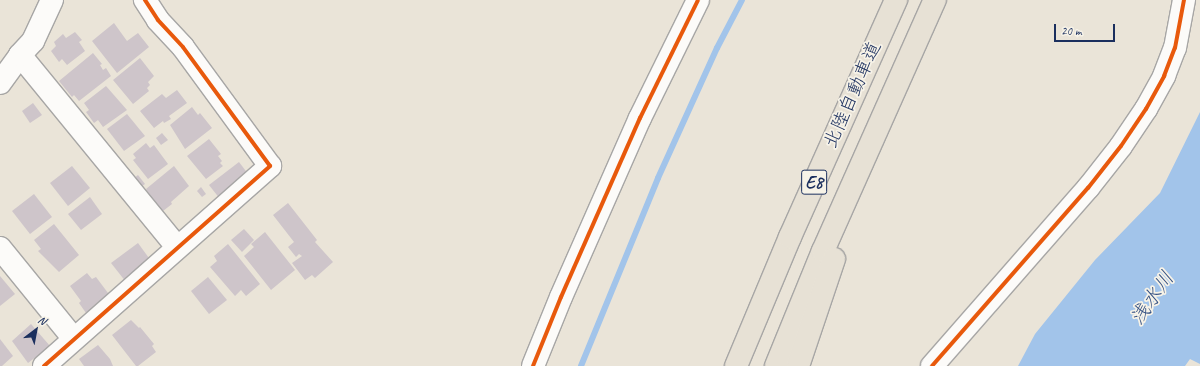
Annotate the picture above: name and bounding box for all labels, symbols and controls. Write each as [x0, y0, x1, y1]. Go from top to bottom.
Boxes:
scale bar [1056, 16, 1117, 42]
text: 20 m [1061, 23, 1081, 39]
street label: 北陸自動車道 [819, 38, 887, 152]
road number: E8 [801, 166, 827, 198]
water label: 浅水川 [1125, 267, 1179, 329]
north arrow [16, 310, 56, 350]
text: N [36, 312, 49, 328]

